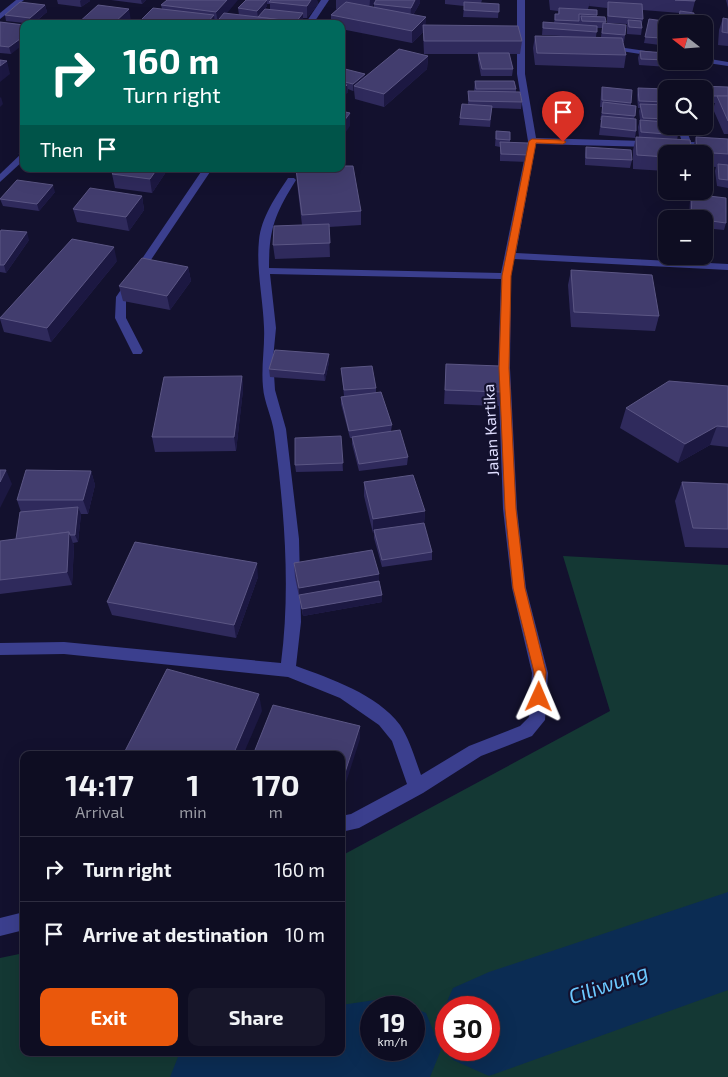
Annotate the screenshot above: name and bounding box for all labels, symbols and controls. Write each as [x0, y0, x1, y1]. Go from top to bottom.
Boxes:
north arrow [658, 15, 712, 70]
map controls [658, 15, 713, 265]
text: 160 m [123, 39, 219, 81]
icon: right [40, 40, 105, 105]
button: search [658, 80, 713, 135]
text: Turn right [123, 81, 221, 107]
pin [542, 91, 584, 142]
icon: arrive [549, 98, 577, 126]
icon: arrive [93, 135, 121, 163]
text: Then [40, 138, 83, 161]
button: + [658, 145, 713, 200]
button: − [658, 210, 713, 265]
street label: Jalan Kartika [478, 383, 502, 477]
position arrow [512, 670, 564, 722]
text: 14:17 [65, 766, 134, 802]
text: 1 [186, 766, 199, 802]
text: 170 [252, 766, 300, 802]
text: Arrival [75, 802, 124, 821]
text: min [179, 802, 207, 821]
text: m [269, 802, 283, 821]
icon: right [40, 855, 68, 883]
text: Turn right [83, 858, 171, 881]
text: 160 m [274, 858, 325, 881]
icon: arrive [40, 920, 68, 948]
text: Arrive at destination [83, 923, 268, 946]
text: 10 m [285, 923, 325, 946]
water label: Ciliwung [565, 958, 651, 1008]
button: Exit [40, 988, 178, 1046]
button: Share [188, 988, 325, 1046]
speed limit sign: 30 [435, 996, 500, 1061]
text: 19 [380, 1007, 405, 1037]
text: km/h [378, 1034, 407, 1048]

